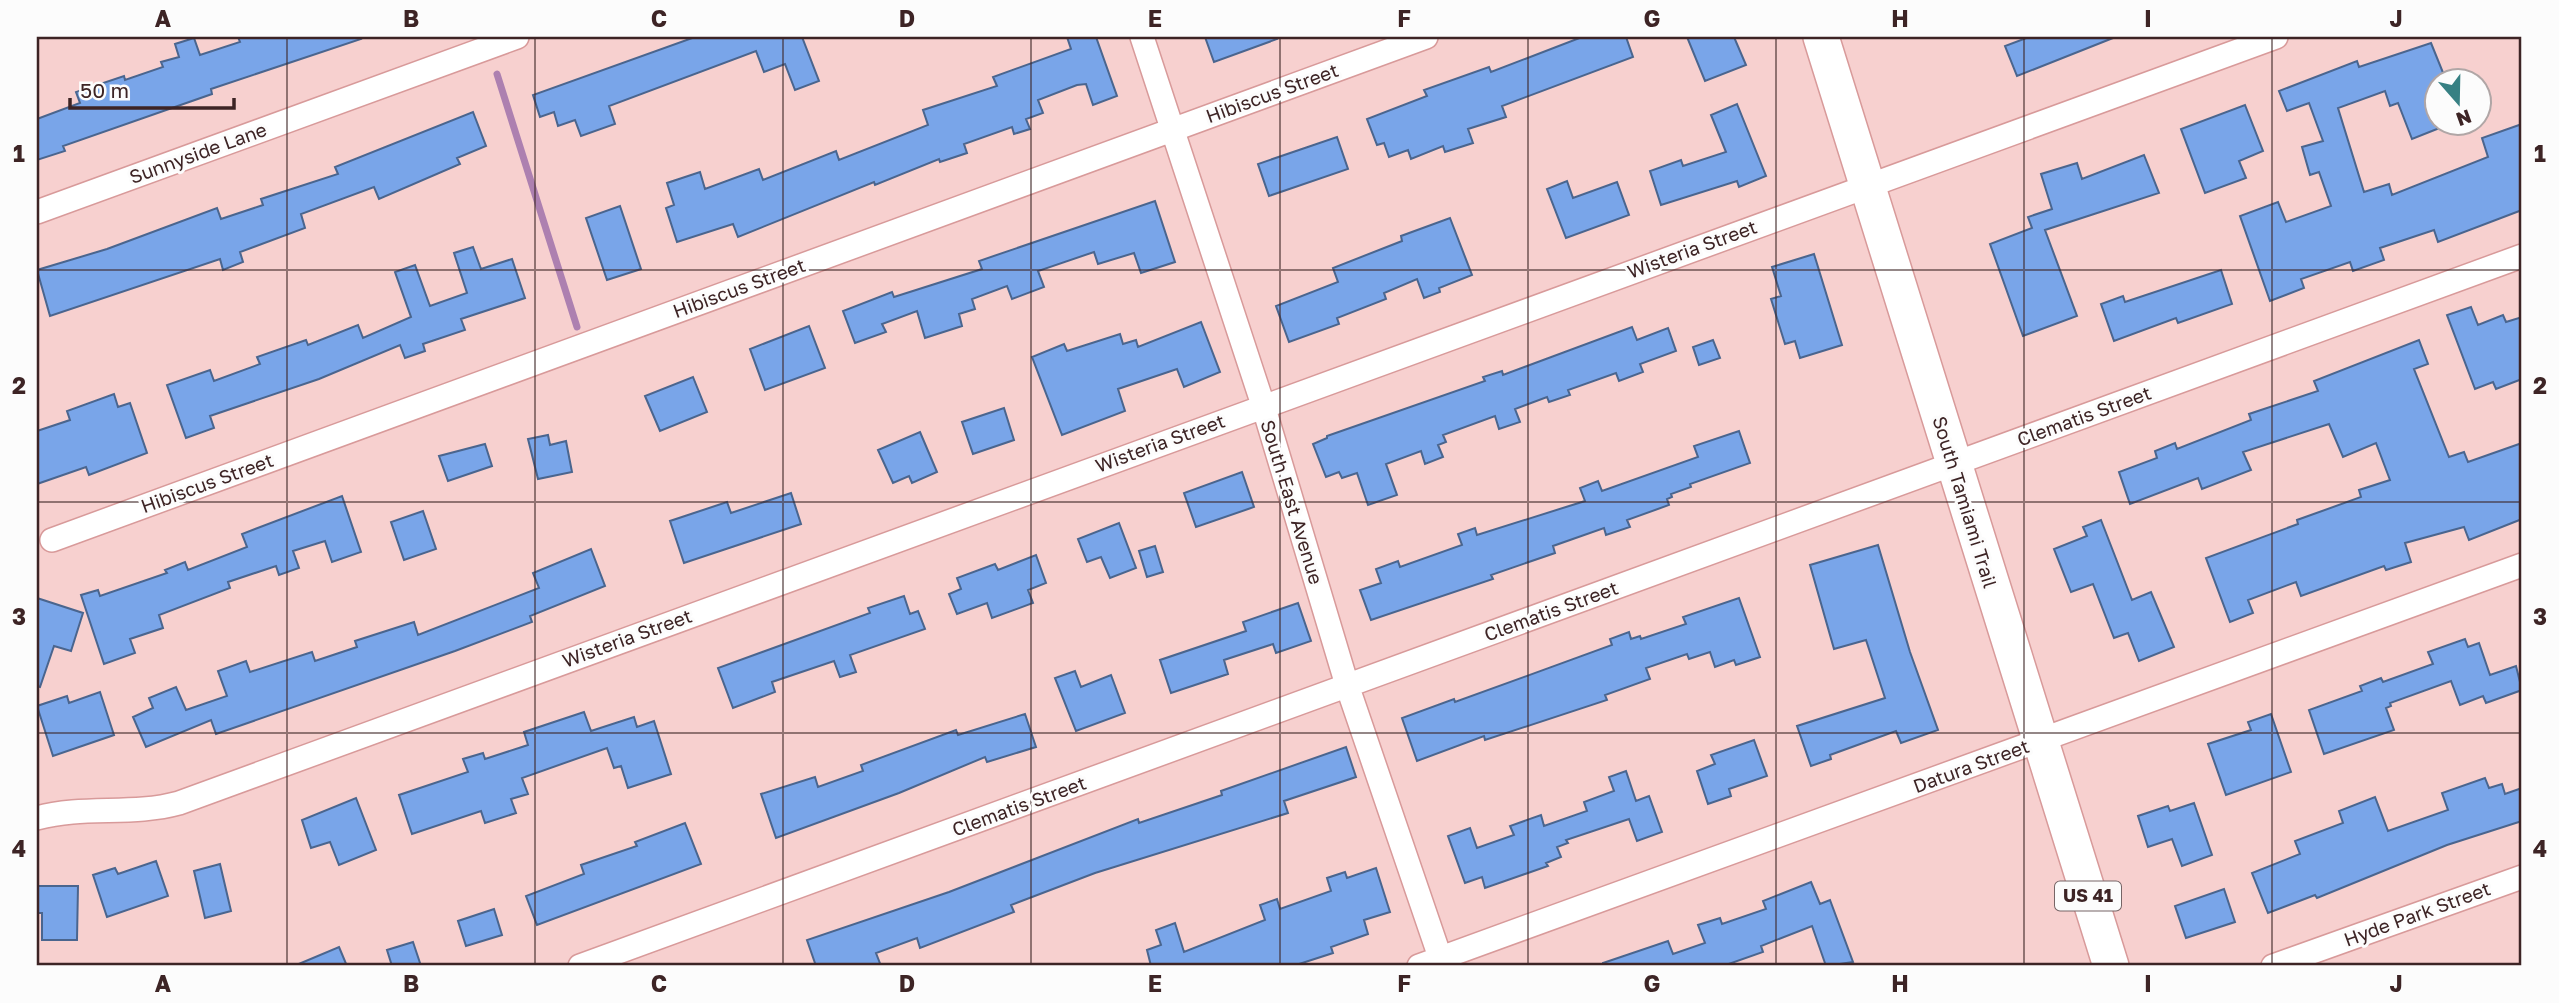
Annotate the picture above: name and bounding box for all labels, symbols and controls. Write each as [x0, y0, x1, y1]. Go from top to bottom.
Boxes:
text: A [155, 4, 172, 32]
text: B [403, 4, 419, 32]
text: C [651, 4, 667, 32]
text: D [899, 4, 915, 32]
text: E [1148, 4, 1162, 32]
text: F [1397, 4, 1411, 32]
text: G [1644, 4, 1660, 32]
text: H [1891, 4, 1909, 32]
text: I [2144, 4, 2152, 32]
text: J [2389, 4, 2403, 32]
street label: Hibiscus Street [1202, 58, 1341, 127]
scale bar [70, 66, 234, 110]
north arrow [2422, 66, 2492, 136]
text: 50 m [80, 77, 129, 103]
text: N [2453, 105, 2475, 132]
street label: Sunnyside Lane [126, 117, 270, 188]
text: 1 [13, 139, 25, 167]
text: 1 [2534, 139, 2546, 167]
street label: Wisteria Street [1624, 214, 1760, 283]
street label: Hibiscus Street [669, 253, 808, 322]
text: 2 [12, 371, 26, 399]
text: 2 [2533, 371, 2547, 399]
street label: Clematis Street [2014, 381, 2154, 450]
street label: Wisteria Street [1092, 408, 1228, 477]
street label: South Tamiami Trail [1928, 413, 2003, 591]
street label: South East Avenue [1257, 417, 1328, 587]
street label: Hibiscus Street [137, 448, 276, 517]
street label: Clematis Street [1481, 576, 1621, 645]
text: 3 [12, 602, 26, 630]
text: 3 [2533, 602, 2547, 630]
street label: Wisteria Street [559, 603, 695, 672]
street label: Datura Street [1910, 734, 2032, 797]
street label: Clematis Street [949, 771, 1089, 840]
text: 4 [12, 834, 26, 862]
text: 4 [2533, 834, 2547, 862]
street label: Hyde Park Street [2340, 876, 2493, 951]
road number: US 41 [2055, 882, 2121, 911]
text: A [155, 969, 172, 997]
text: B [403, 969, 419, 997]
text: C [651, 969, 667, 997]
text: D [899, 969, 915, 997]
text: E [1148, 969, 1162, 997]
text: F [1397, 969, 1411, 997]
text: G [1644, 969, 1660, 997]
text: H [1891, 969, 1909, 997]
text: I [2144, 969, 2152, 997]
text: J [2389, 969, 2403, 997]

